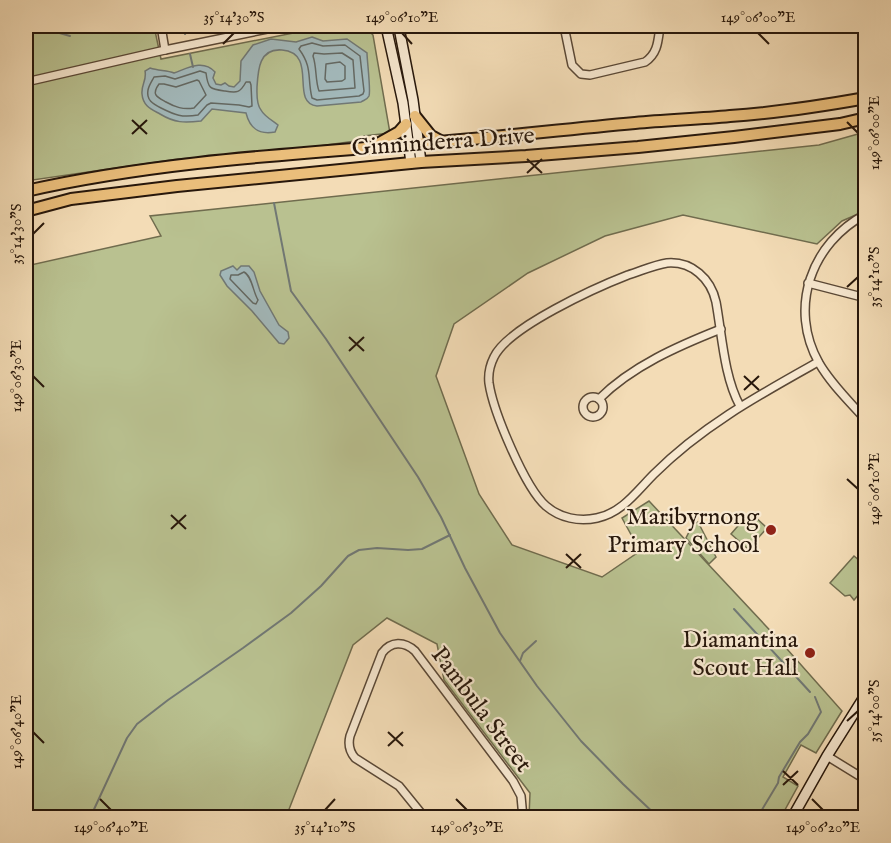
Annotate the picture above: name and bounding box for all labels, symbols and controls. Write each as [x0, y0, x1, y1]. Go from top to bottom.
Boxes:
text: 35°14'30"S [204, 8, 264, 27]
text: 149°06'10"E [366, 8, 438, 27]
text: 149°06'00"E [721, 8, 795, 27]
text: 149°06'00"E [865, 96, 884, 170]
street label: Ginninderra Drive [351, 121, 536, 164]
text: 35°14'30"S [7, 204, 26, 264]
text: 35°14'10"S [865, 247, 884, 307]
text: 149°06'30"E [7, 340, 26, 412]
text: 149°06'10"E [865, 453, 884, 525]
place label: Maribyrnong Primary School [607, 502, 760, 561]
marker: Maribyrnong Primary School [764, 523, 778, 537]
place label: Diamantina Scout Hall [683, 625, 799, 684]
street label: Pambula Street [423, 641, 538, 779]
marker: Diamantina Scout Hall [803, 646, 817, 660]
text: 35°14'00"S [865, 680, 884, 742]
text: 149°06'40"E [7, 695, 26, 769]
text: 149°06'40"E [74, 818, 148, 837]
text: 35°14'10"S [295, 818, 355, 837]
text: 149°06'30"E [431, 818, 503, 837]
text: 149°06'20"E [786, 818, 860, 837]

